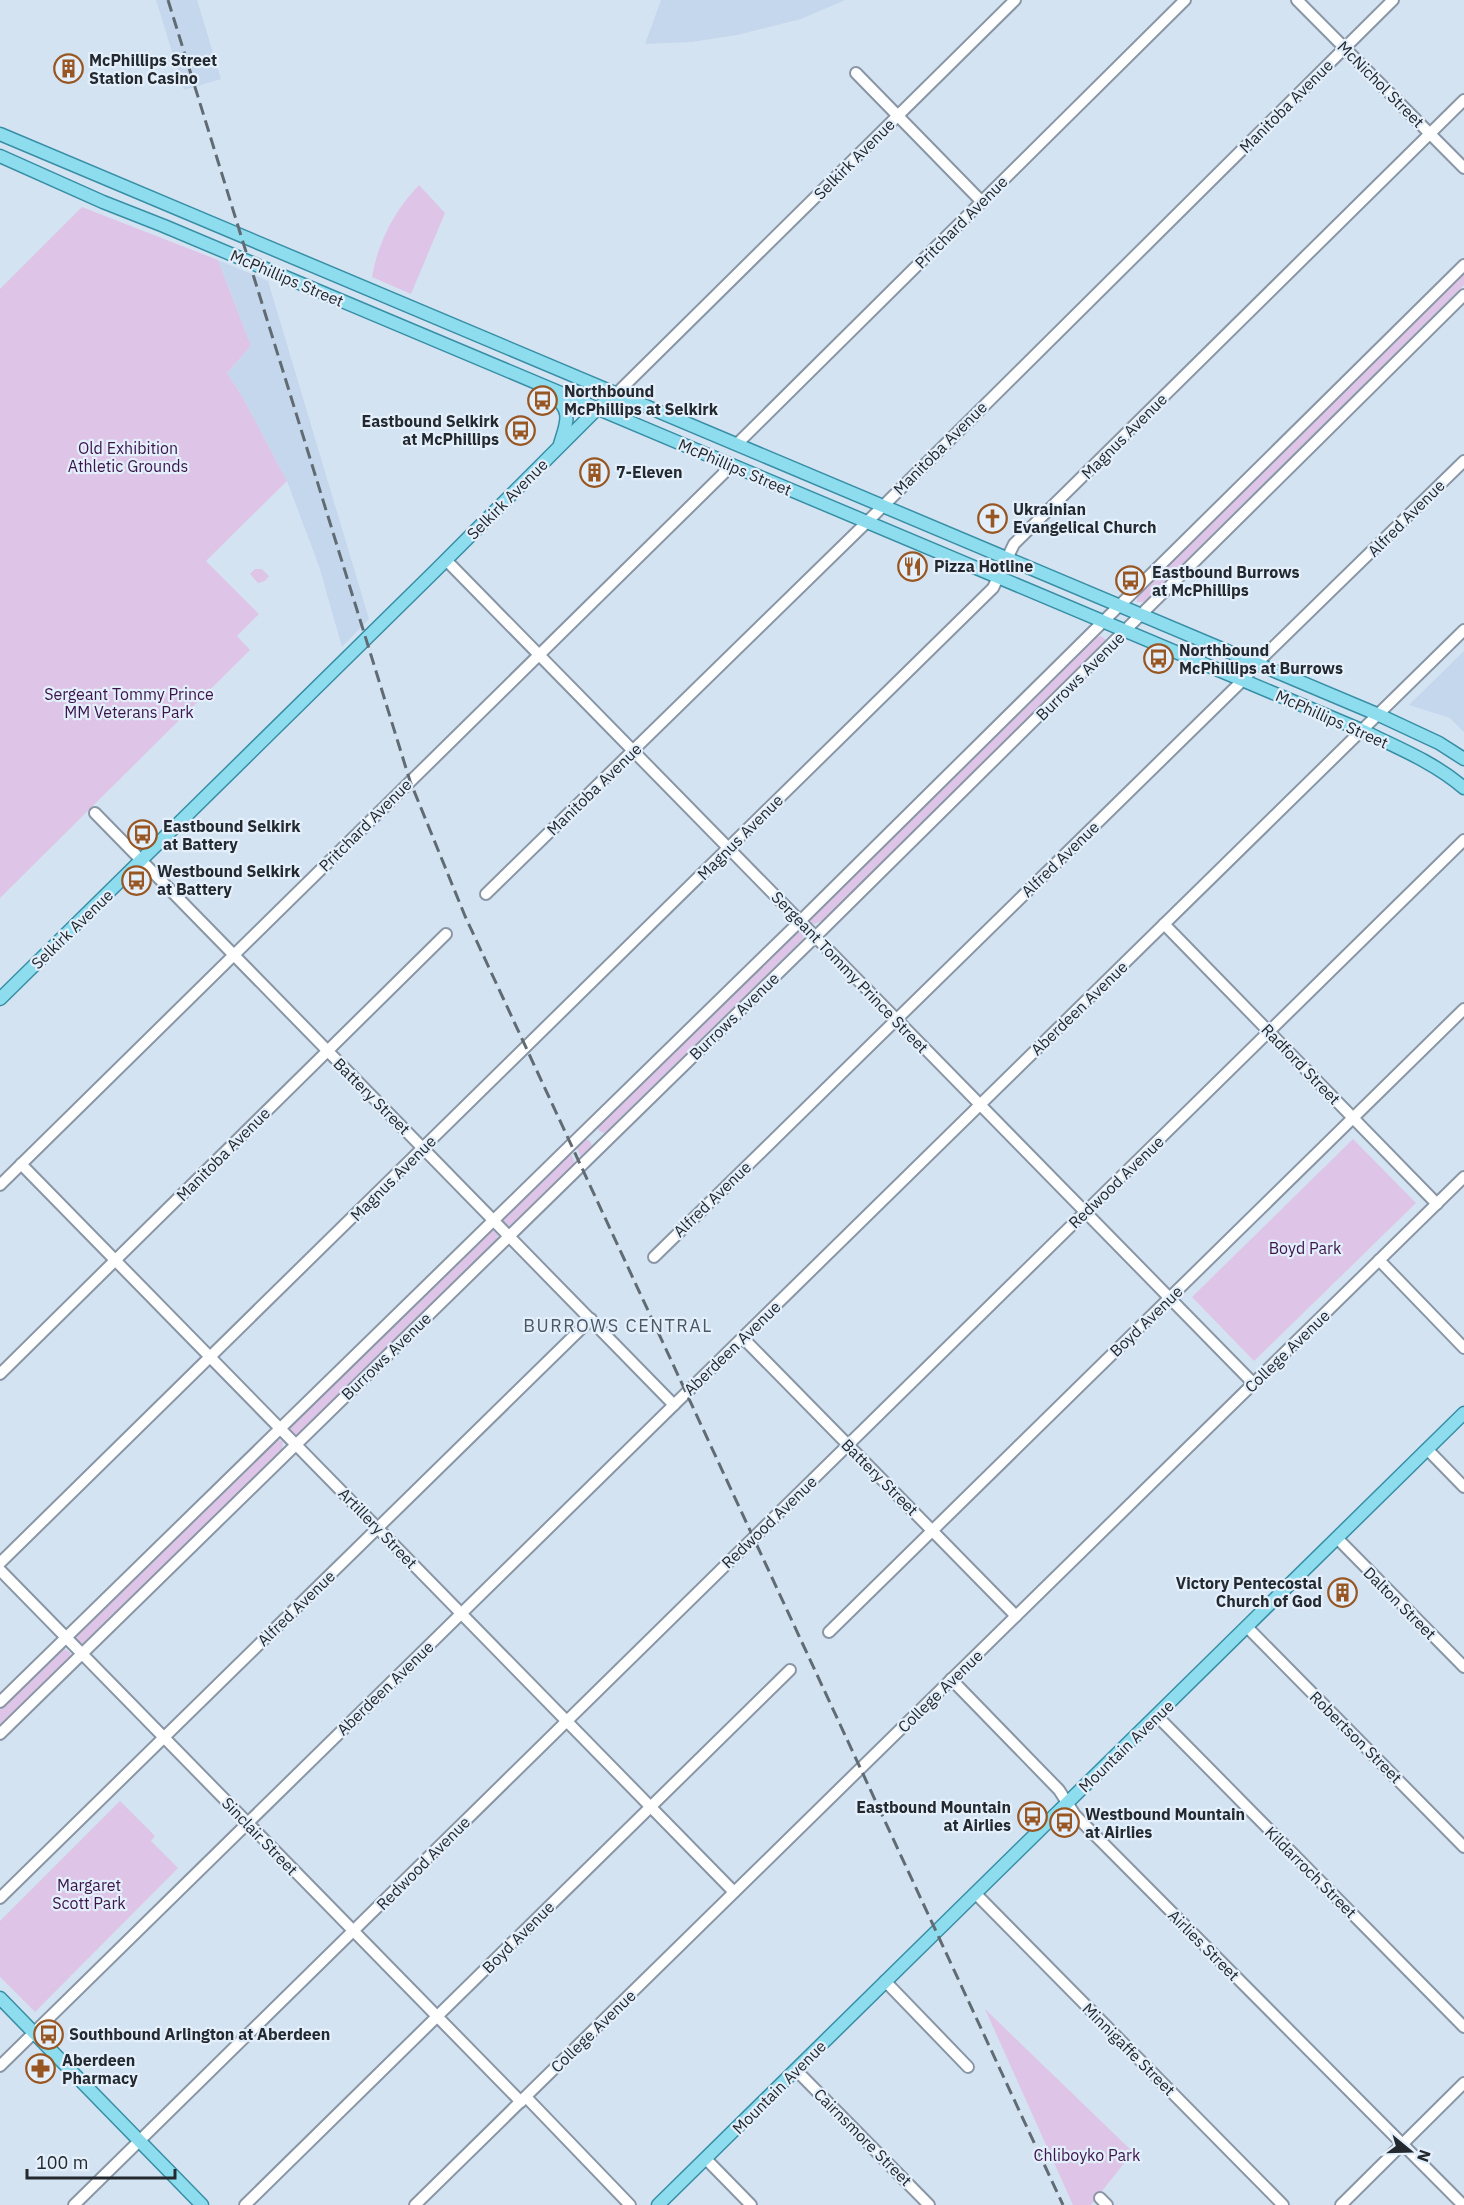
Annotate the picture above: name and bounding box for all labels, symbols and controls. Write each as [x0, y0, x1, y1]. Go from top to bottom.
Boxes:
street label: McNichol Street [1333, 36, 1429, 132]
place label: McPhillips Street Station Casino [89, 50, 217, 88]
building icon: McPhillips Street Station Casino [52, 53, 84, 85]
street label: Manitoba Avenue [1235, 55, 1337, 157]
street label: Selkirk Avenue [809, 114, 899, 204]
street label: Pritchard Avenue [910, 171, 1012, 273]
street label: McPhillips Street [227, 245, 347, 311]
place label: Northbound McPhillips at Selkirk [564, 381, 719, 419]
bus stop icon: Northbound McPhillips at Selkirk [527, 384, 559, 416]
street label: Magnus Avenue [1077, 389, 1171, 483]
street label: Manitoba Avenue [889, 397, 991, 499]
place label: Eastbound Selkirk at McPhillips [361, 411, 500, 449]
bus stop icon: Eastbound Selkirk at McPhillips [504, 414, 536, 446]
street label: McPhillips Street [675, 434, 795, 500]
park label: Old Exhibition Athletic Grounds [68, 438, 188, 476]
street label: Selkirk Avenue [462, 454, 552, 544]
building icon: 7-Eleven [579, 456, 611, 488]
place label: 7-Eleven [616, 462, 682, 482]
street label: Alfred Avenue [1363, 475, 1449, 561]
place label: Ukrainian Evangelical Church [1013, 499, 1157, 537]
church icon: Ukrainian Evangelical Church [976, 502, 1008, 534]
restaurant icon: Pizza Hotline [897, 550, 929, 582]
place label: Pizza Hotline [934, 556, 1033, 576]
place label: Eastbound Burrows at McPhillips [1152, 562, 1300, 600]
bus stop icon: Eastbound Burrows at McPhillips [1115, 565, 1147, 597]
street label: Burrows Avenue [1031, 627, 1129, 725]
place label: Northbound McPhillips at Burrows [1179, 640, 1343, 678]
bus stop icon: Northbound McPhillips at Burrows [1142, 643, 1174, 675]
park label: Sergeant Tommy Prince MM Veterans Park [44, 684, 214, 722]
street label: McPhillips Street [1273, 685, 1391, 753]
street label: Manitoba Avenue [542, 739, 646, 839]
street label: Pritchard Avenue [314, 774, 416, 876]
street label: Magnus Avenue [693, 790, 787, 884]
place label: Eastbound Selkirk at Battery [163, 816, 301, 854]
street label: Alfred Avenue [1017, 817, 1103, 901]
bus stop icon: Eastbound Selkirk at Battery [126, 819, 158, 851]
place label: Westbound Selkirk at Battery [157, 861, 301, 899]
bus stop icon: Westbound Selkirk at Battery [120, 864, 152, 896]
street label: Selkirk Avenue [27, 885, 117, 973]
street label: Sergeant Tommy Prince Street [767, 887, 933, 1057]
street label: Aberdeen Avenue [1026, 956, 1132, 1059]
street label: Burrows Avenue [685, 968, 783, 1064]
street label: Radford Street [1257, 1019, 1345, 1109]
street label: Battery Street [329, 1053, 415, 1139]
street label: Manitoba Avenue [172, 1103, 274, 1205]
street label: Magnus Avenue [346, 1131, 440, 1225]
street label: Redwood Avenue [1064, 1131, 1168, 1233]
street label: Alfred Avenue [669, 1157, 755, 1241]
park label: Boyd Park [1269, 1238, 1342, 1258]
street label: Boyd Avenue [1105, 1281, 1187, 1361]
street label: Aberdeen Avenue [679, 1296, 785, 1399]
street label: College Avenue [1240, 1305, 1334, 1397]
street label: Burrows Avenue [337, 1308, 435, 1404]
district label: BURROWS CENTRAL [523, 1314, 713, 1337]
street label: Battery Street [837, 1434, 923, 1520]
street label: Redwood Avenue [717, 1471, 821, 1573]
street label: Artillery Street [334, 1483, 422, 1573]
street label: Dalton Street [1359, 1562, 1441, 1644]
street label: Alfred Avenue [253, 1566, 339, 1650]
place label: Victory Pentecostal Church of God [1176, 1573, 1322, 1611]
building icon: Victory Pentecostal Church of God [1327, 1576, 1359, 1608]
street label: Aberdeen Avenue [332, 1636, 438, 1739]
street label: College Avenue [893, 1645, 987, 1737]
street label: Robertson Street [1306, 1687, 1406, 1787]
street label: Mountain Avenue [1074, 1695, 1178, 1796]
street label: Sinclair Street [218, 1793, 302, 1879]
place label: Eastbound Mountain at Airlies [856, 1797, 1011, 1835]
bus stop icon: Eastbound Mountain at Airlies [1016, 1800, 1048, 1832]
place label: Westbound Mountain at Airlies [1085, 1804, 1245, 1842]
bus stop icon: Westbound Mountain at Airlies [1048, 1807, 1080, 1839]
street label: Redwood Avenue [372, 1812, 474, 1914]
street label: Kildarroch Street [1261, 1822, 1361, 1922]
park label: Margaret Scott Park [52, 1875, 126, 1913]
street label: Boyd Avenue [478, 1897, 558, 1977]
street label: Airlies Street [1164, 1905, 1244, 1985]
street label: College Avenue [546, 1985, 640, 2077]
street label: Minnigaffe Street [1078, 1998, 1180, 2100]
bus stop icon: Southbound Arlington at Aberdeen [32, 2018, 64, 2050]
place label: Southbound Arlington at Aberdeen [69, 2024, 330, 2044]
street label: Mountain Avenue [728, 2036, 830, 2138]
place label: Aberdeen Pharmacy [62, 2050, 138, 2088]
pharmacy icon: Aberdeen Pharmacy [25, 2053, 57, 2085]
street label: Cairnsmore Street [810, 2084, 916, 2190]
north arrow [1380, 2121, 1440, 2181]
scale bar [27, 2142, 176, 2180]
park label: Chliboyko Park [1034, 2145, 1141, 2165]
text: N [1413, 2147, 1436, 2165]
text: 100 m [36, 2151, 88, 2174]

